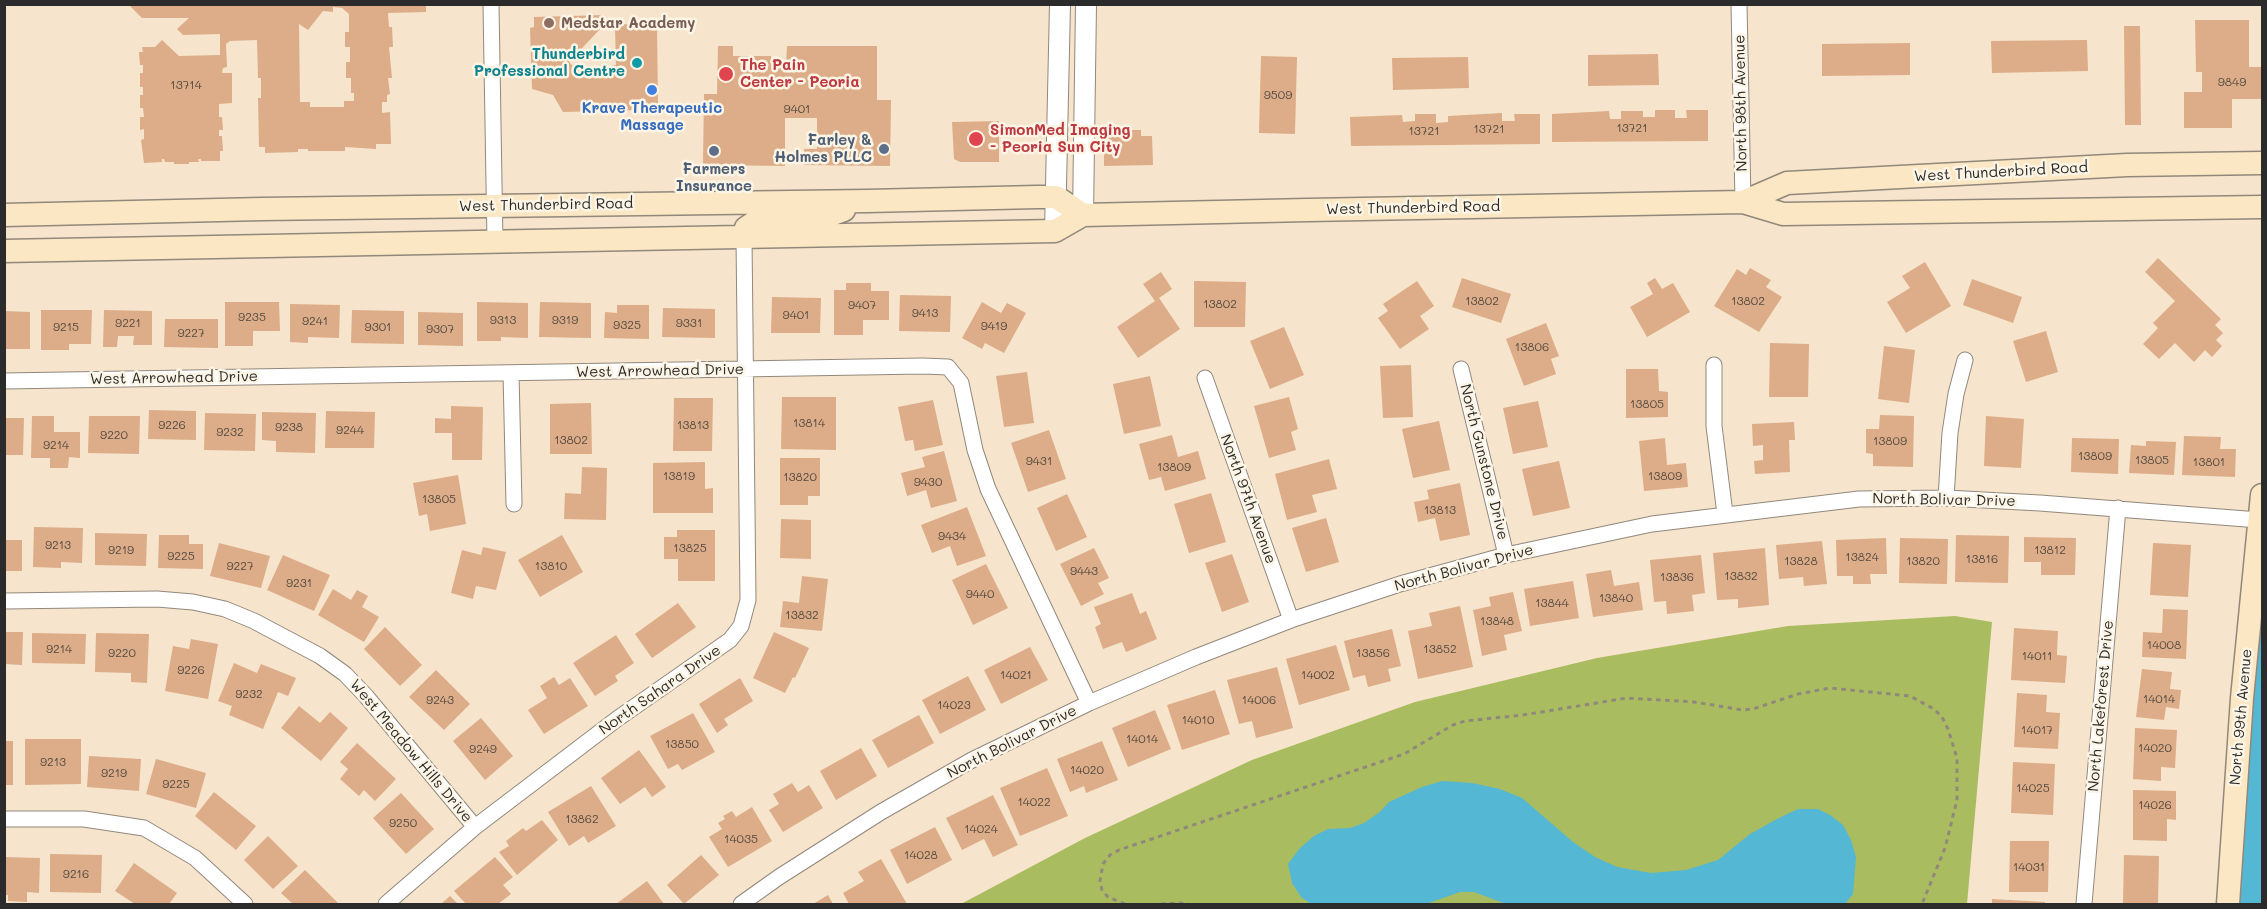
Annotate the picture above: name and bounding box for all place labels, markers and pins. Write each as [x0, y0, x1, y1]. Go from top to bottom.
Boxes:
place label: Medstar Academy [561, 14, 695, 32]
marker: Medstar Academy [542, 16, 556, 30]
place label: Thunderbird Professional Centre [474, 45, 625, 80]
marker: Thunderbird Professional Centre [630, 56, 644, 70]
place label: The Pain Center - Peoria [740, 56, 860, 91]
marker: The Pain Center - Peoria [717, 65, 735, 83]
marker: Krave Therapeutic Massage [645, 83, 659, 97]
place label: Krave Therapeutic Massage [582, 99, 722, 134]
place label: SimonMed Imaging - Peoria Sun City [990, 121, 1130, 156]
marker: SimonMed Imaging - Peoria Sun City [967, 130, 985, 148]
place label: Farley & Holmes PLLC [774, 131, 872, 166]
marker: Farley & Holmes PLLC [877, 142, 891, 156]
marker: Farmers Insurance [707, 144, 721, 158]
place label: Farmers Insurance [676, 160, 752, 195]

